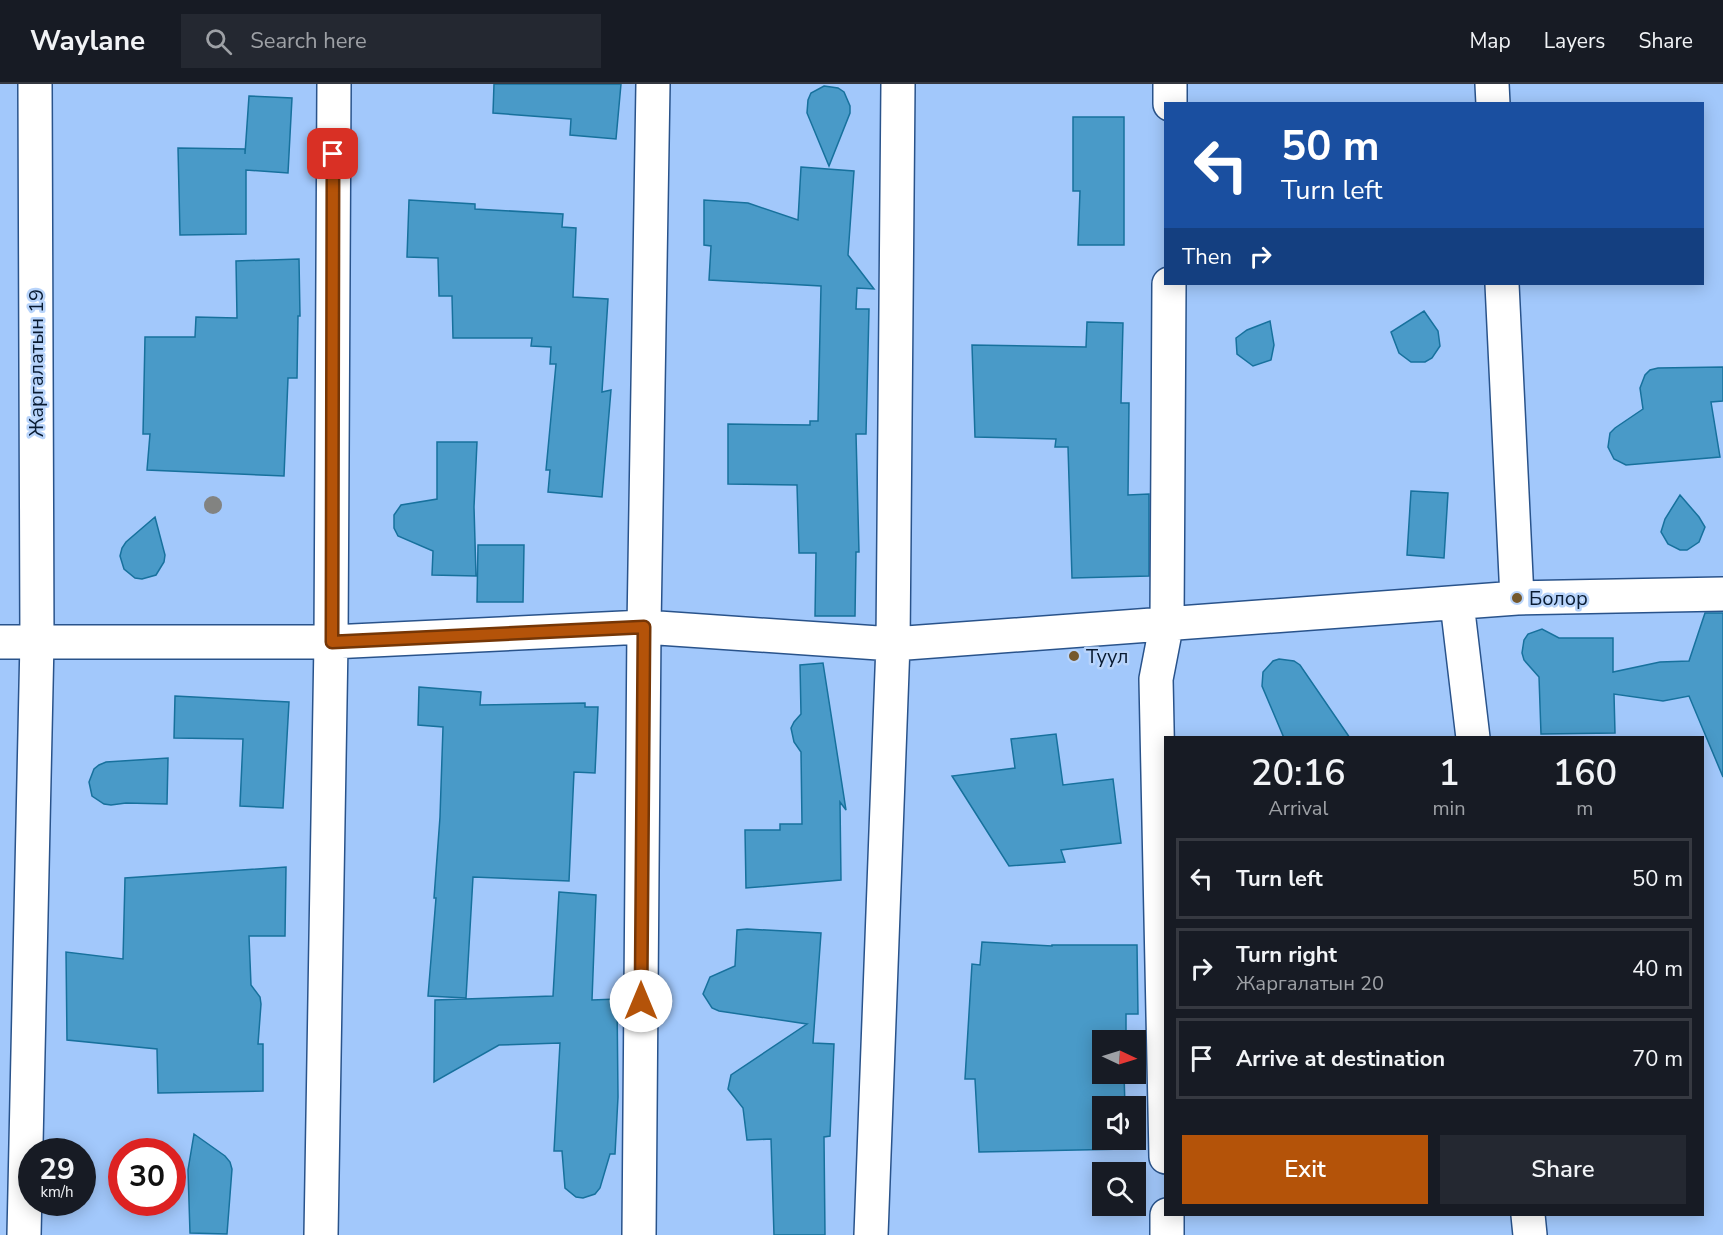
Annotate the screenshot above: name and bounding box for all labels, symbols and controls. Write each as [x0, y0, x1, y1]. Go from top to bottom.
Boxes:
search box [181, 14, 601, 68]
text: Waylane [30, 22, 145, 60]
icon: search [202, 25, 235, 58]
text: Search here [250, 26, 367, 56]
text: Map [1469, 27, 1511, 55]
text: Layers [1544, 27, 1605, 55]
text: Share [1638, 27, 1693, 55]
text: 50 m [1281, 118, 1380, 175]
icon: left [1182, 126, 1260, 204]
pin [307, 128, 358, 179]
icon: arrive [316, 137, 349, 170]
text: Turn left [1281, 172, 1382, 209]
icon: right [1244, 240, 1277, 273]
text: Then [1182, 242, 1232, 272]
street label: Жаргалатын 19 [23, 289, 50, 437]
place label: Болор [1529, 585, 1588, 612]
marker: Болор [1510, 591, 1524, 605]
place label: Туул [1086, 643, 1128, 670]
marker: Туул [1067, 649, 1081, 663]
text: 20:16 [1251, 749, 1346, 798]
text: 1 [1438, 749, 1460, 798]
text: 160 [1552, 749, 1617, 798]
text: Arrival [1268, 795, 1328, 822]
text: min [1433, 795, 1466, 822]
text: m [1576, 795, 1593, 822]
icon: left [1185, 862, 1218, 895]
text: Turn left [1236, 864, 1323, 894]
text: 50 m [1632, 864, 1683, 894]
text: Turn right [1236, 940, 1337, 970]
icon: right [1185, 952, 1218, 985]
text: 40 m [1632, 954, 1683, 984]
position arrow [609, 969, 673, 1033]
text: Жаргалатын 20 [1236, 970, 1384, 997]
north arrow [1092, 1030, 1146, 1084]
map controls [1092, 1030, 1146, 1216]
icon: arrive [1185, 1042, 1218, 1075]
text: Arrive at destination [1236, 1044, 1445, 1074]
text: 70 m [1632, 1044, 1683, 1074]
button: sound [1092, 1096, 1146, 1150]
button: Exit [1182, 1135, 1428, 1204]
button: Share [1440, 1135, 1686, 1204]
speed limit sign: 30 [108, 1138, 186, 1216]
text: 29 [39, 1149, 75, 1190]
button: search [1092, 1162, 1146, 1216]
text: km/h [40, 1182, 74, 1202]

